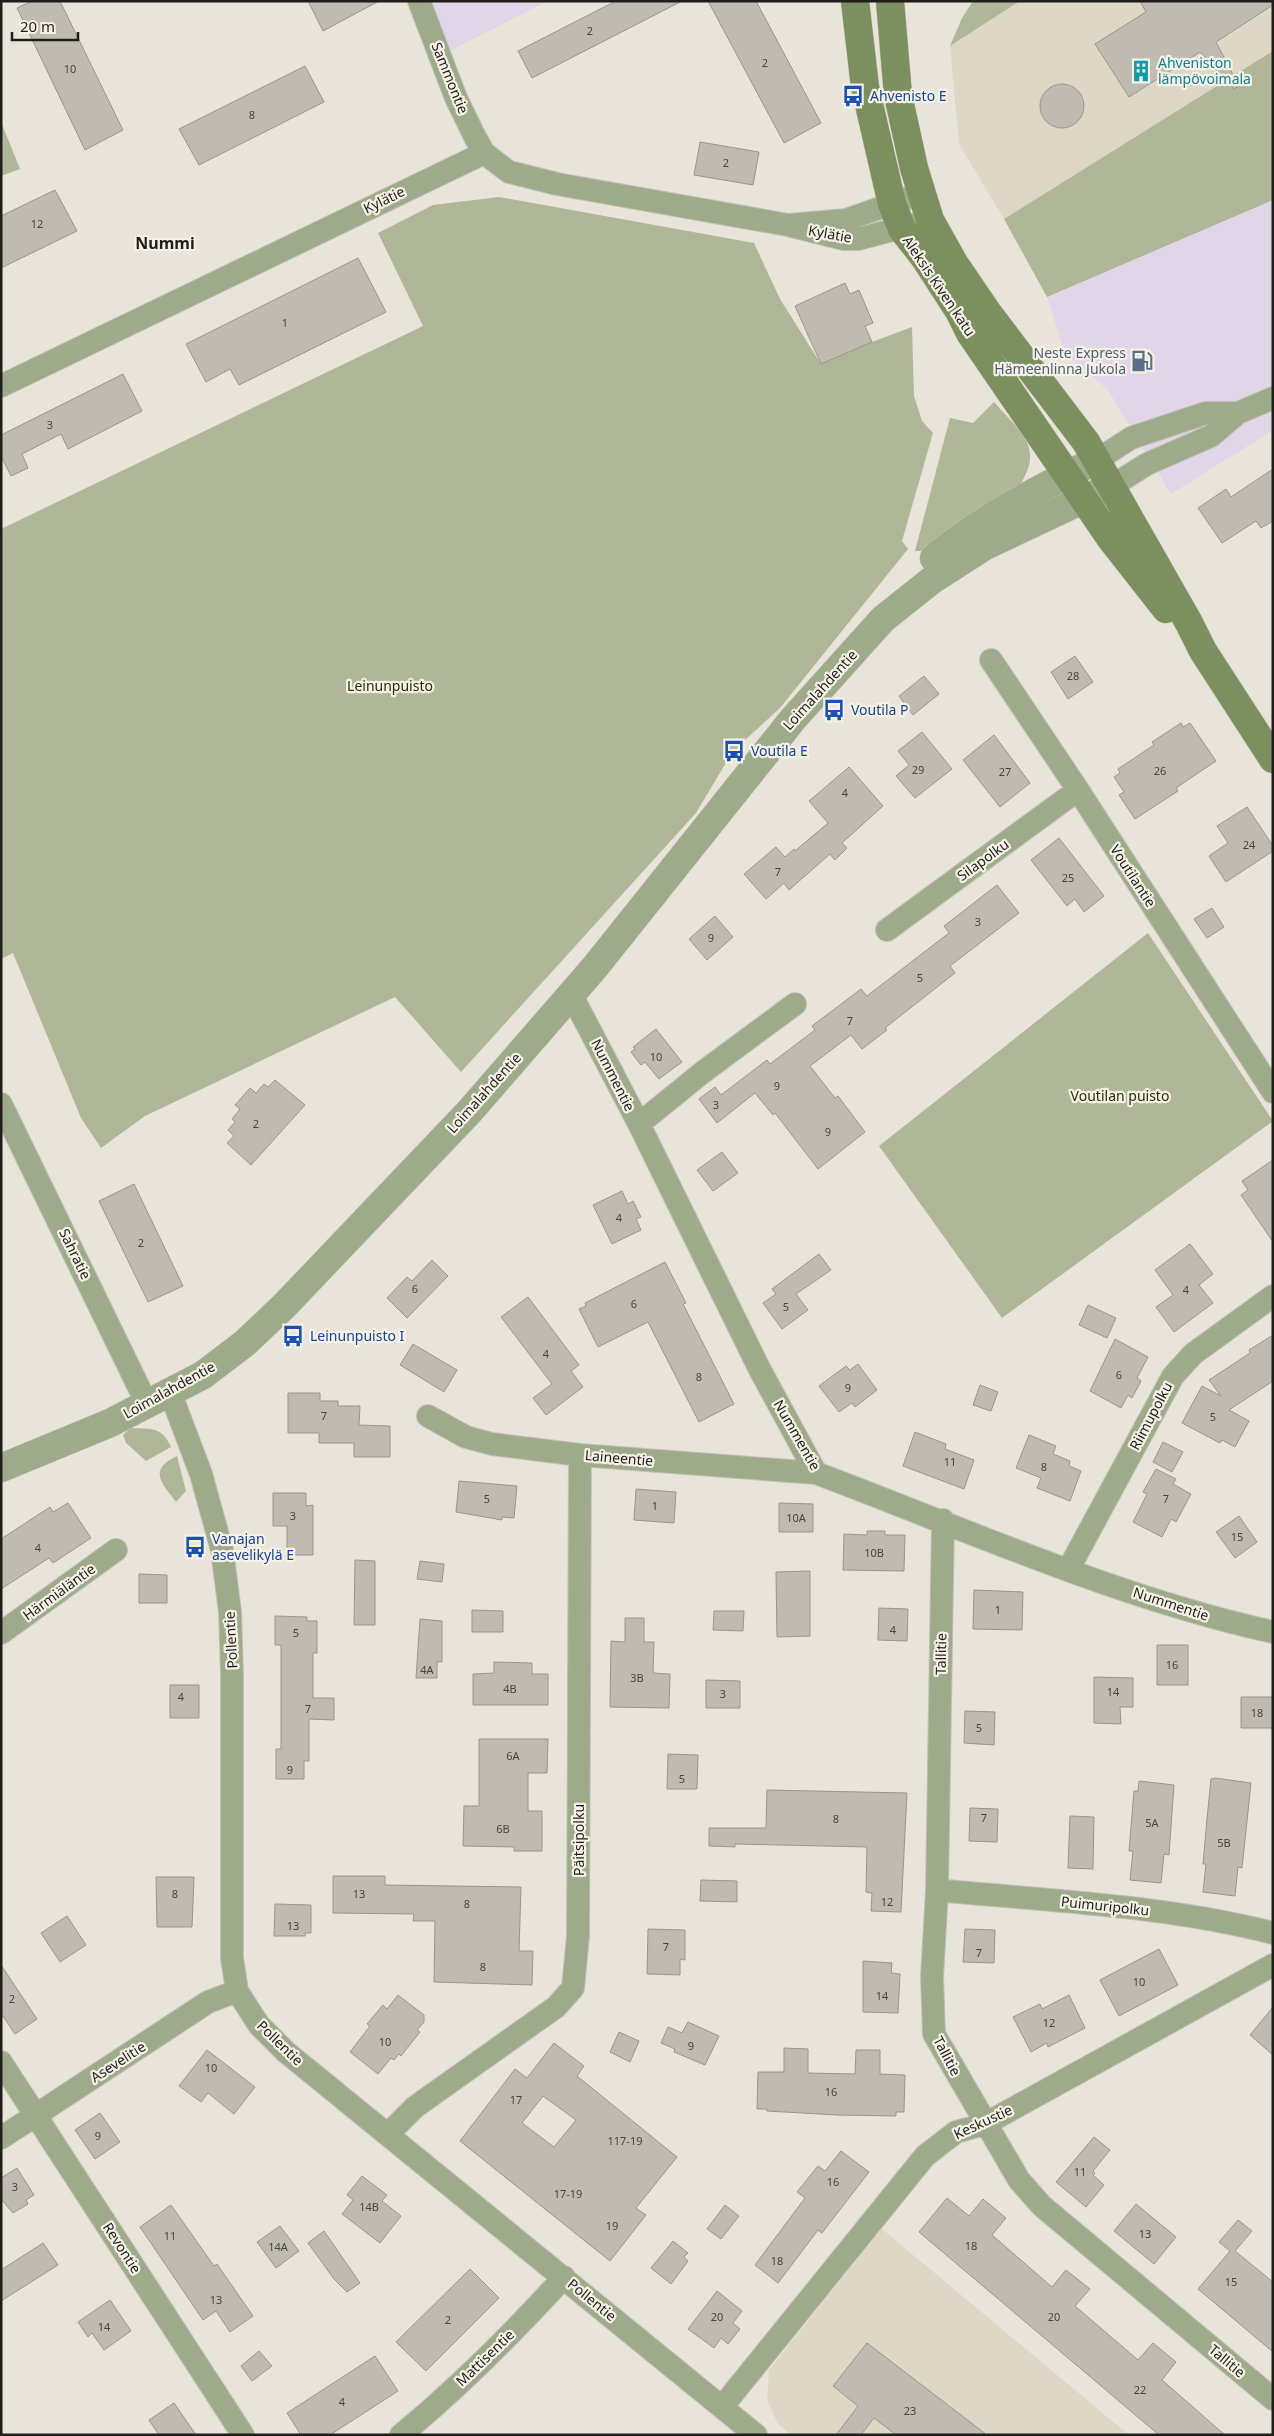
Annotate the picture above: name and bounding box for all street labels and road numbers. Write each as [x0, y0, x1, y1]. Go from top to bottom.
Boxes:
street label: Sammontie [428, 39, 473, 116]
street label: Kylätie [360, 181, 408, 218]
street label: Kylätie [807, 220, 853, 247]
street label: Aleksis Kiven katu [899, 232, 980, 340]
street label: Loimalahdentie [778, 645, 861, 734]
street label: Silapolku [953, 834, 1012, 885]
street label: Voutilantie [1106, 841, 1161, 911]
street label: Nummentie [587, 1035, 640, 1114]
street label: Loimalahdentie [442, 1048, 525, 1137]
street label: Sahratie [55, 1225, 96, 1282]
street label: Loimalahdentie [119, 1356, 218, 1423]
street label: Riimupolku [1125, 1378, 1176, 1453]
street label: Nummentie [770, 1396, 825, 1474]
street label: Laineentie [584, 1445, 654, 1470]
street label: Härmiäläntie [19, 1559, 99, 1624]
street label: Nummentie [1131, 1582, 1212, 1625]
street label: Pollentie [220, 1611, 241, 1669]
street label: Tallitie [931, 1633, 950, 1675]
street label: Päitsipolku [569, 1804, 588, 1876]
street label: Puimuripolku [1060, 1891, 1150, 1920]
street label: Pollentie [253, 2016, 308, 2069]
street label: Tallitie [929, 2033, 966, 2079]
street label: Asevelitie [87, 2037, 149, 2086]
street label: Keskustie [950, 2100, 1015, 2143]
street label: Revontie [99, 2219, 146, 2277]
street label: Pollentie [564, 2274, 621, 2325]
street label: Mattisentie [451, 2325, 518, 2390]
street label: Tallitie [1205, 2340, 1250, 2381]

